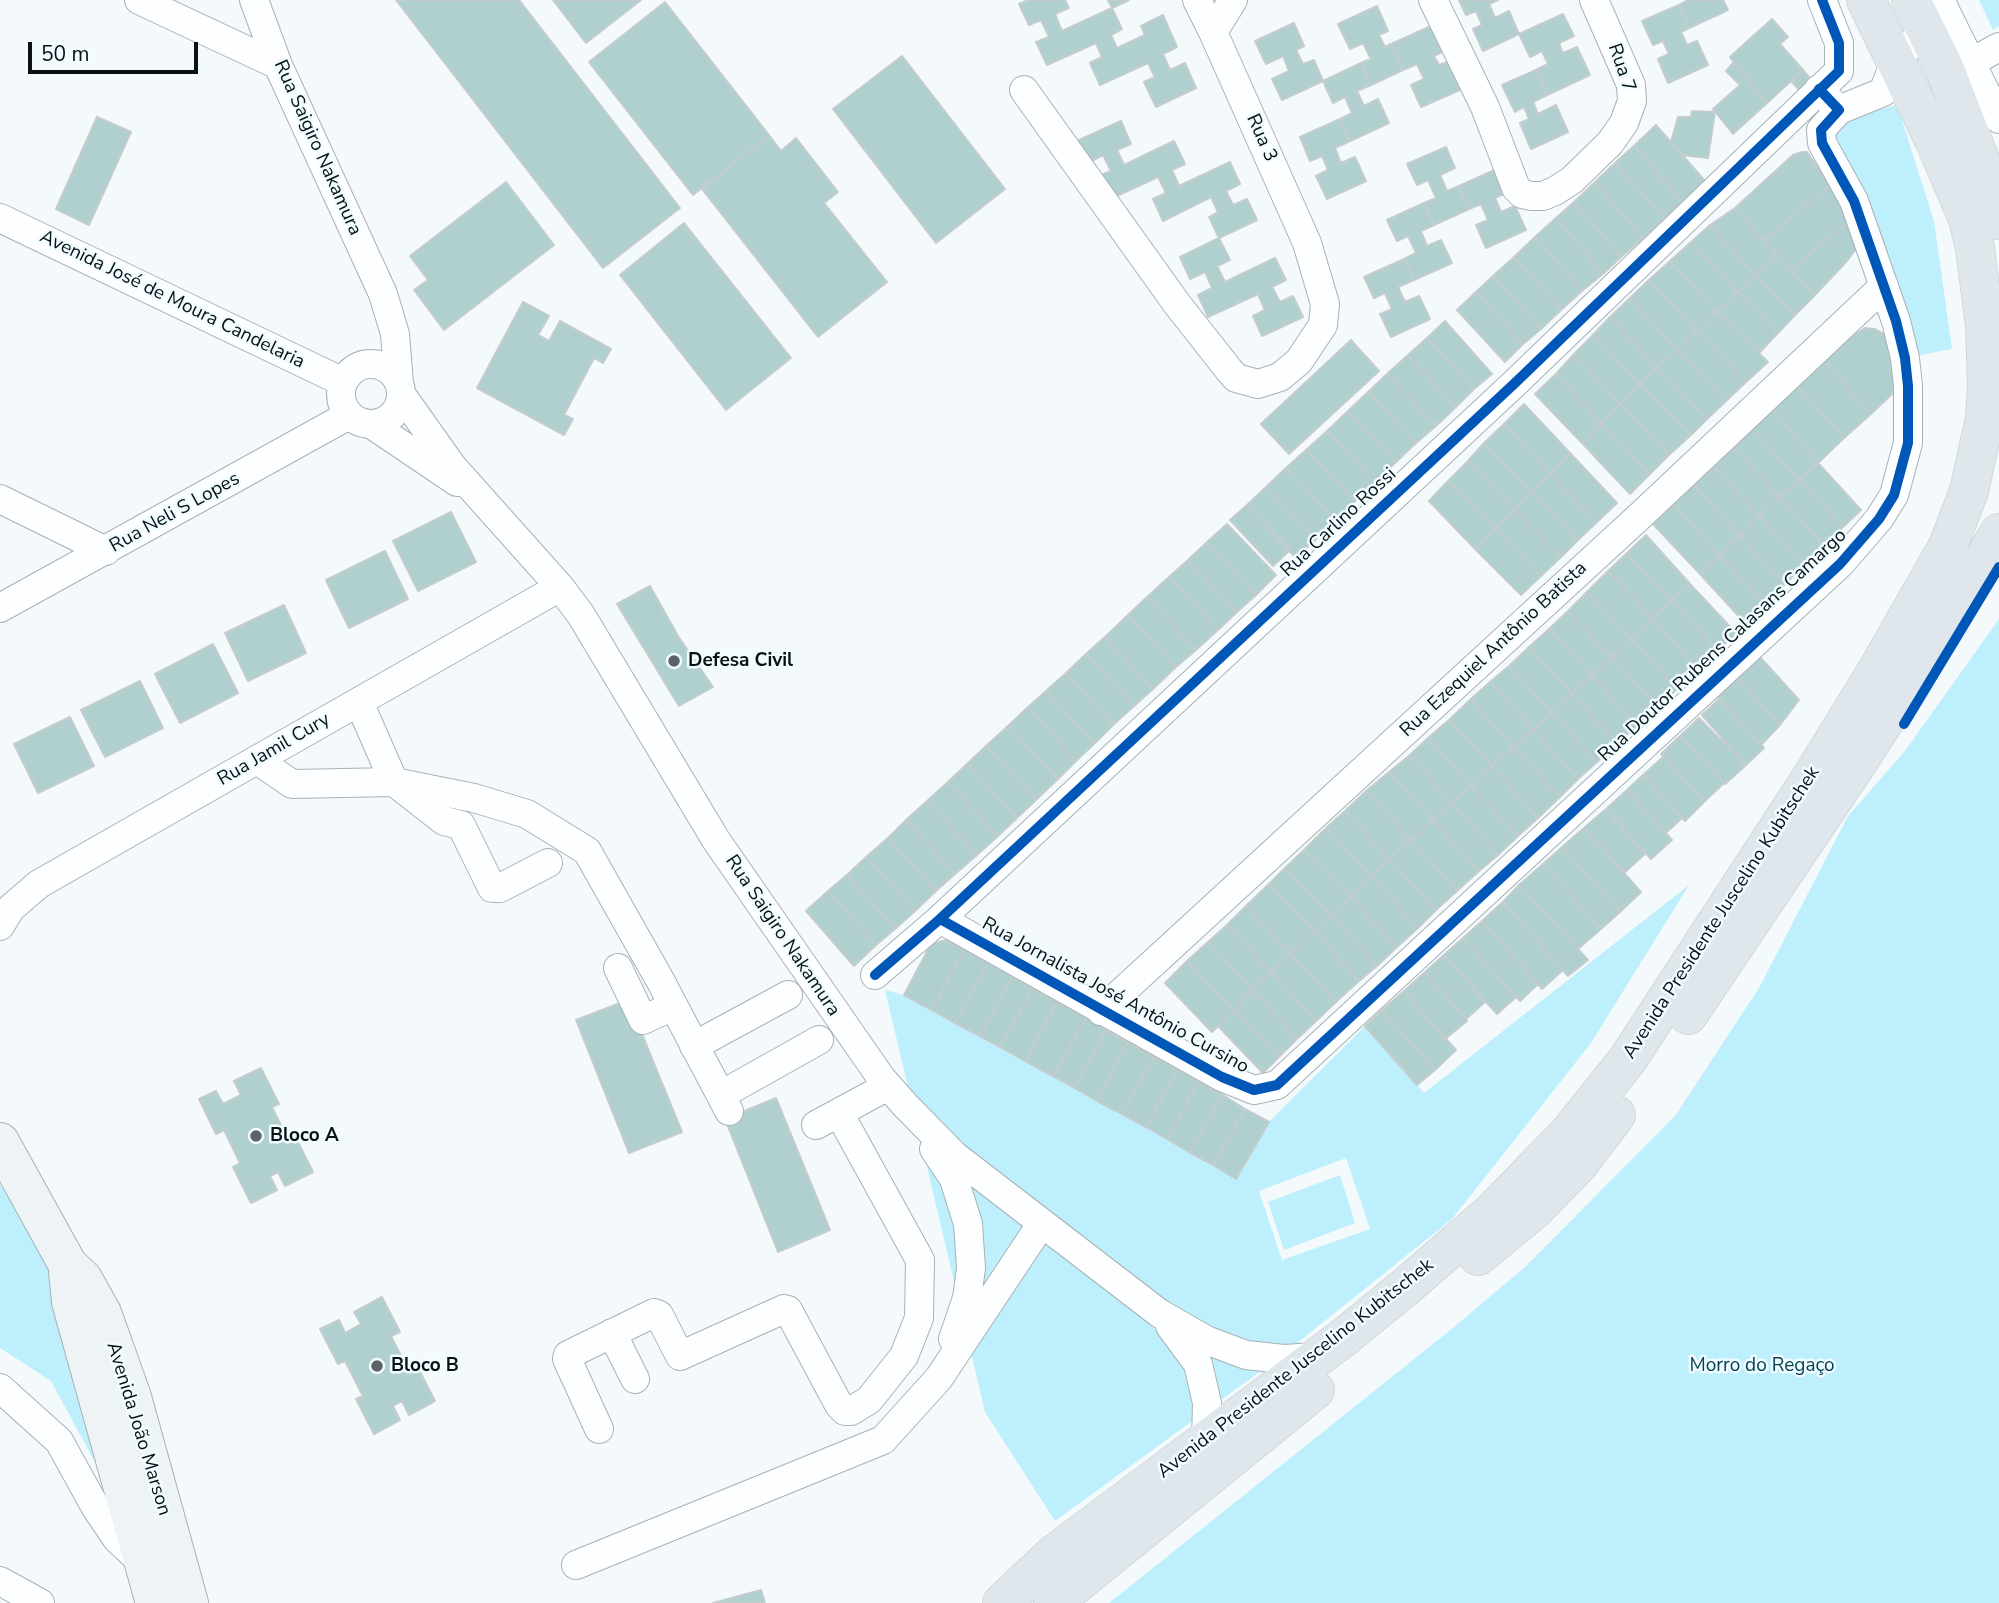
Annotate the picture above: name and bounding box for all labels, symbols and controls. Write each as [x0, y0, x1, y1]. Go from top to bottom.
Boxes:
scale bar [32, 28, 201, 72]
text: 50 m [41, 40, 90, 68]
street label: Rua 7 [1602, 41, 1640, 95]
street label: Rua Saigiro Nakamura [268, 57, 366, 239]
street label: Rua 3 [1240, 111, 1282, 165]
street label: Avenida José de Moura Candelaria [36, 226, 308, 374]
street label: Rua Carlino Rossi [1276, 464, 1402, 582]
street label: Rua Neli S Lopes [106, 468, 244, 558]
street label: Rua Doutor Rubens Calasans Camargo [1594, 525, 1852, 767]
street label: Rua Ezequiel Antônio Batista [1396, 557, 1592, 743]
place label: Defesa Civil [688, 650, 793, 672]
marker: Defesa Civil [666, 653, 682, 669]
street label: Rua Jamil Cury [214, 709, 334, 791]
street label: Avenida Presidente Juscelino Kubitschek [1619, 763, 1825, 1063]
street label: Rua Saigiro Nakamura [720, 851, 844, 1021]
street label: Rua Jornalista José Antônio Cursino [978, 913, 1252, 1079]
place label: Bloco A [270, 1125, 339, 1147]
marker: Bloco A [248, 1128, 264, 1144]
street label: Avenida Presidente Juscelino Kubitschek [1154, 1254, 1438, 1484]
street label: Avenida João Marson [101, 1340, 175, 1518]
place label: Bloco B [391, 1355, 459, 1377]
park label: Morro do Regaço [1689, 1355, 1835, 1377]
marker: Bloco B [369, 1358, 385, 1374]

